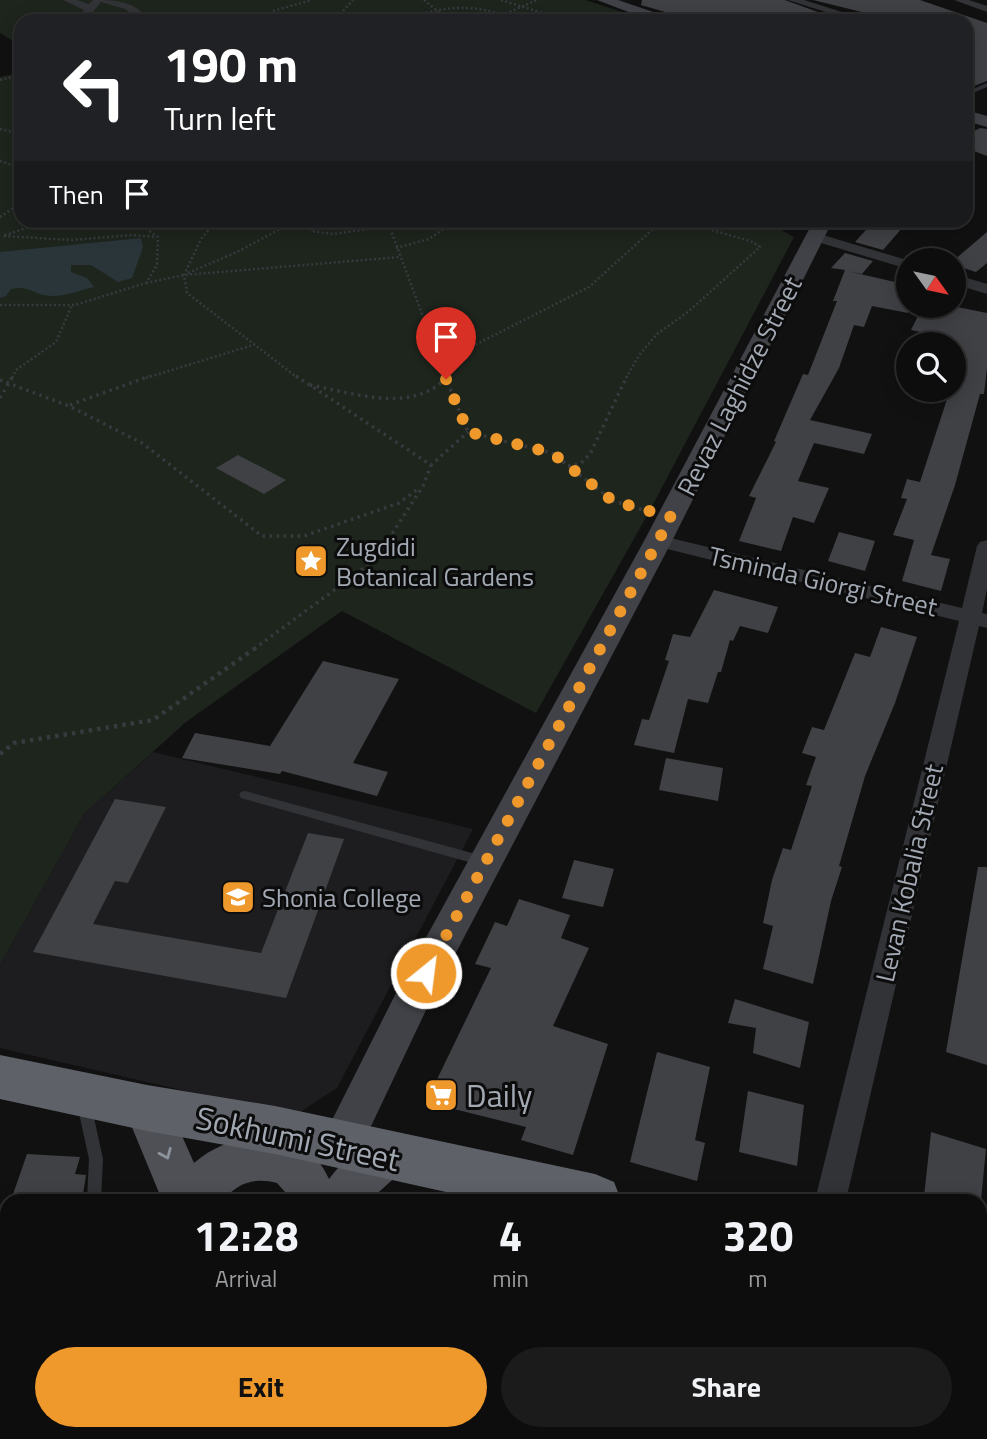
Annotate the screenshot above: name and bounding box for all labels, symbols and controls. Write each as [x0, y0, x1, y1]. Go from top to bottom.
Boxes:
text: 190 m [164, 26, 298, 101]
icon: left [49, 42, 140, 133]
text: Turn left [164, 94, 276, 142]
text: Then [49, 175, 104, 214]
icon: arrive [118, 175, 156, 213]
north arrow [896, 248, 966, 318]
map controls [896, 248, 966, 402]
street label: Revaz Laghidze Street [667, 270, 811, 502]
pin [416, 307, 476, 379]
icon: arrive [427, 318, 465, 356]
button: search [896, 332, 966, 402]
place label: Zugdidi Botanical Gardens [336, 527, 534, 596]
street label: Tsminda Giorgi Street [705, 536, 941, 626]
place icon: Zugdidi Botanical Gardens [292, 542, 330, 580]
street label: Levan Kobalia Street [865, 760, 953, 986]
school or university icon: Shonia College [219, 878, 257, 916]
place label: Shonia College [262, 878, 421, 917]
position arrow [389, 936, 463, 1010]
place label: Daily [466, 1071, 533, 1119]
supermarket icon: Daily [422, 1076, 460, 1114]
street label: Sokhumi Street [192, 1093, 404, 1183]
one-way arrow [158, 1148, 172, 1160]
text: 12:28 [194, 1203, 299, 1267]
text: 4 [499, 1203, 522, 1267]
text: 320 [723, 1203, 793, 1267]
text: Arrival [215, 1261, 277, 1296]
text: min [492, 1261, 529, 1296]
text: m [748, 1261, 768, 1296]
button: Exit [35, 1347, 487, 1427]
button: Share [501, 1347, 952, 1427]

